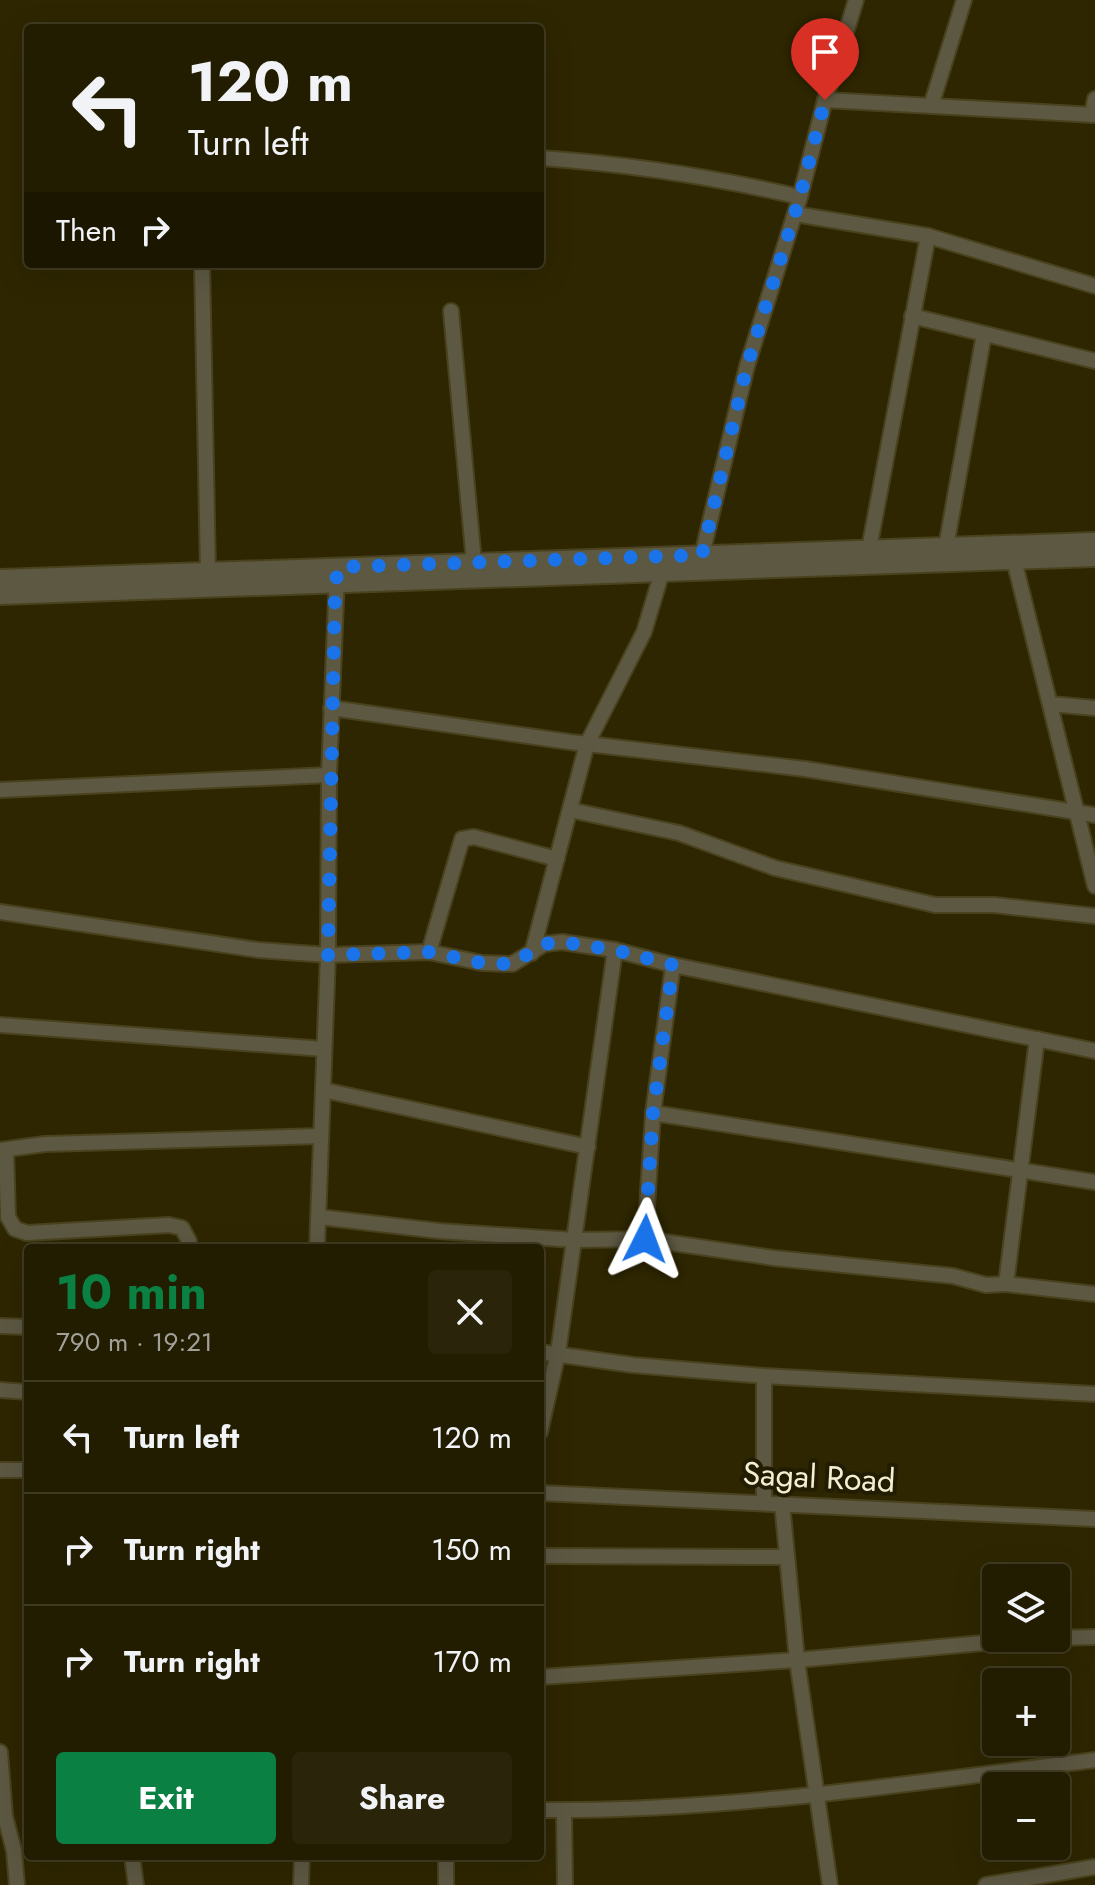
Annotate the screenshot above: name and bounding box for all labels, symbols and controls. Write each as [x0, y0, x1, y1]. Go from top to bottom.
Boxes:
pin [791, 18, 859, 100]
icon: arrive [803, 30, 847, 74]
text: 120 m [188, 41, 353, 122]
icon: left [56, 56, 160, 160]
text: Turn left [188, 116, 309, 168]
icon: right [133, 208, 177, 252]
text: Then [56, 209, 117, 252]
position arrow [603, 1197, 687, 1281]
text: 10 min [56, 1258, 207, 1327]
button: close [428, 1270, 512, 1354]
text: 790 m · 19:21 [56, 1323, 213, 1361]
icon: left [56, 1415, 100, 1459]
text: Turn left [124, 1416, 239, 1459]
text: 120 m [431, 1416, 512, 1459]
street label: Sagal Road [742, 1450, 896, 1504]
icon: right [56, 1527, 100, 1571]
text: Turn right [124, 1528, 260, 1571]
text: 150 m [431, 1528, 512, 1571]
map controls [982, 1564, 1070, 1860]
button: layers [982, 1564, 1070, 1652]
icon: right [56, 1639, 100, 1683]
text: Turn right [124, 1640, 260, 1683]
text: 170 m [432, 1640, 512, 1683]
button: + [982, 1668, 1070, 1756]
button: Exit [56, 1752, 276, 1844]
button: Share [292, 1752, 512, 1844]
button: − [982, 1772, 1070, 1860]

